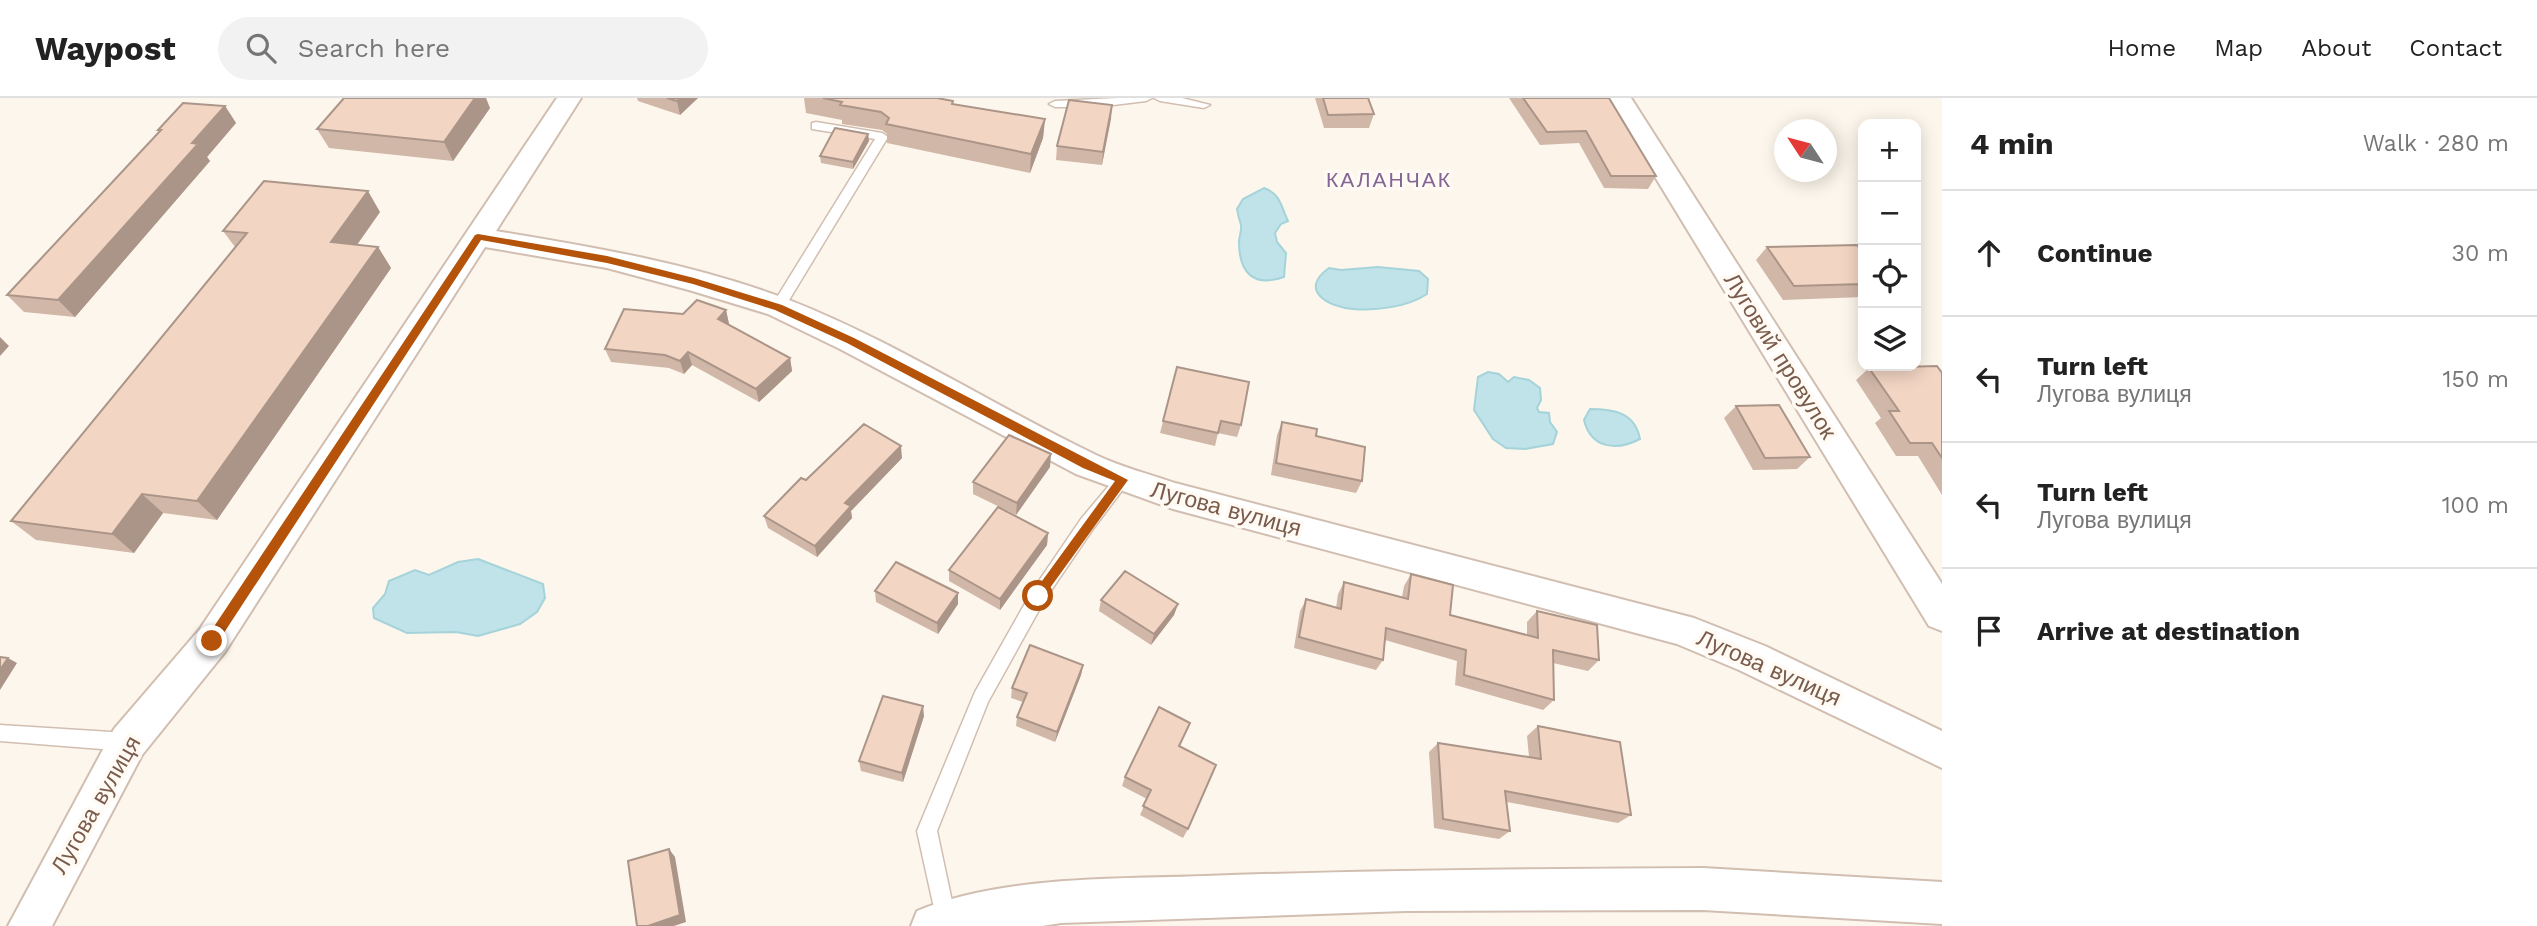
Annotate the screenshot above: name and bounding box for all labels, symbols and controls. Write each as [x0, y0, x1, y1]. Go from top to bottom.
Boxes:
search box [218, 17, 708, 80]
text: Waypost [35, 29, 176, 68]
icon: search [242, 29, 280, 67]
text: Search here [298, 33, 450, 63]
text: Home [2108, 34, 2176, 62]
text: Map [2214, 34, 2263, 62]
text: About [2301, 34, 2371, 62]
text: Contact [2409, 34, 2502, 62]
north arrow [1774, 119, 1837, 182]
map controls [1858, 119, 1921, 371]
button: + [1858, 119, 1921, 182]
text: 4 min [1970, 126, 2054, 161]
text: Walk · 280 m [2363, 130, 2509, 157]
district label: КАЛАНЧАК [1326, 167, 1452, 192]
button: − [1858, 182, 1921, 245]
icon: ahead [1970, 234, 2008, 272]
text: Continue [2037, 238, 2153, 268]
text: 30 m [2452, 240, 2509, 267]
button: locate [1858, 245, 1921, 308]
street label: Луговий провулок [1718, 268, 1842, 445]
button: layers [1858, 308, 1921, 371]
text: Turn left [2037, 351, 2148, 381]
icon: left [1970, 360, 2008, 398]
text: 150 m [2443, 366, 2509, 393]
text: Лугова вулиця [2037, 381, 2192, 408]
street label: Лугова вулиця [1148, 476, 1304, 542]
text: Turn left [2037, 477, 2148, 507]
icon: left [1970, 486, 2008, 524]
text: 100 m [2442, 492, 2509, 519]
text: Лугова вулиця [2037, 507, 2192, 534]
route start [1022, 580, 1053, 611]
icon: arrive [1970, 612, 2008, 650]
text: Arrive at destination [2037, 616, 2300, 646]
street label: Лугова вулиця [1693, 624, 1845, 712]
route end [196, 625, 227, 656]
street label: Лугова вулиця [46, 731, 146, 879]

